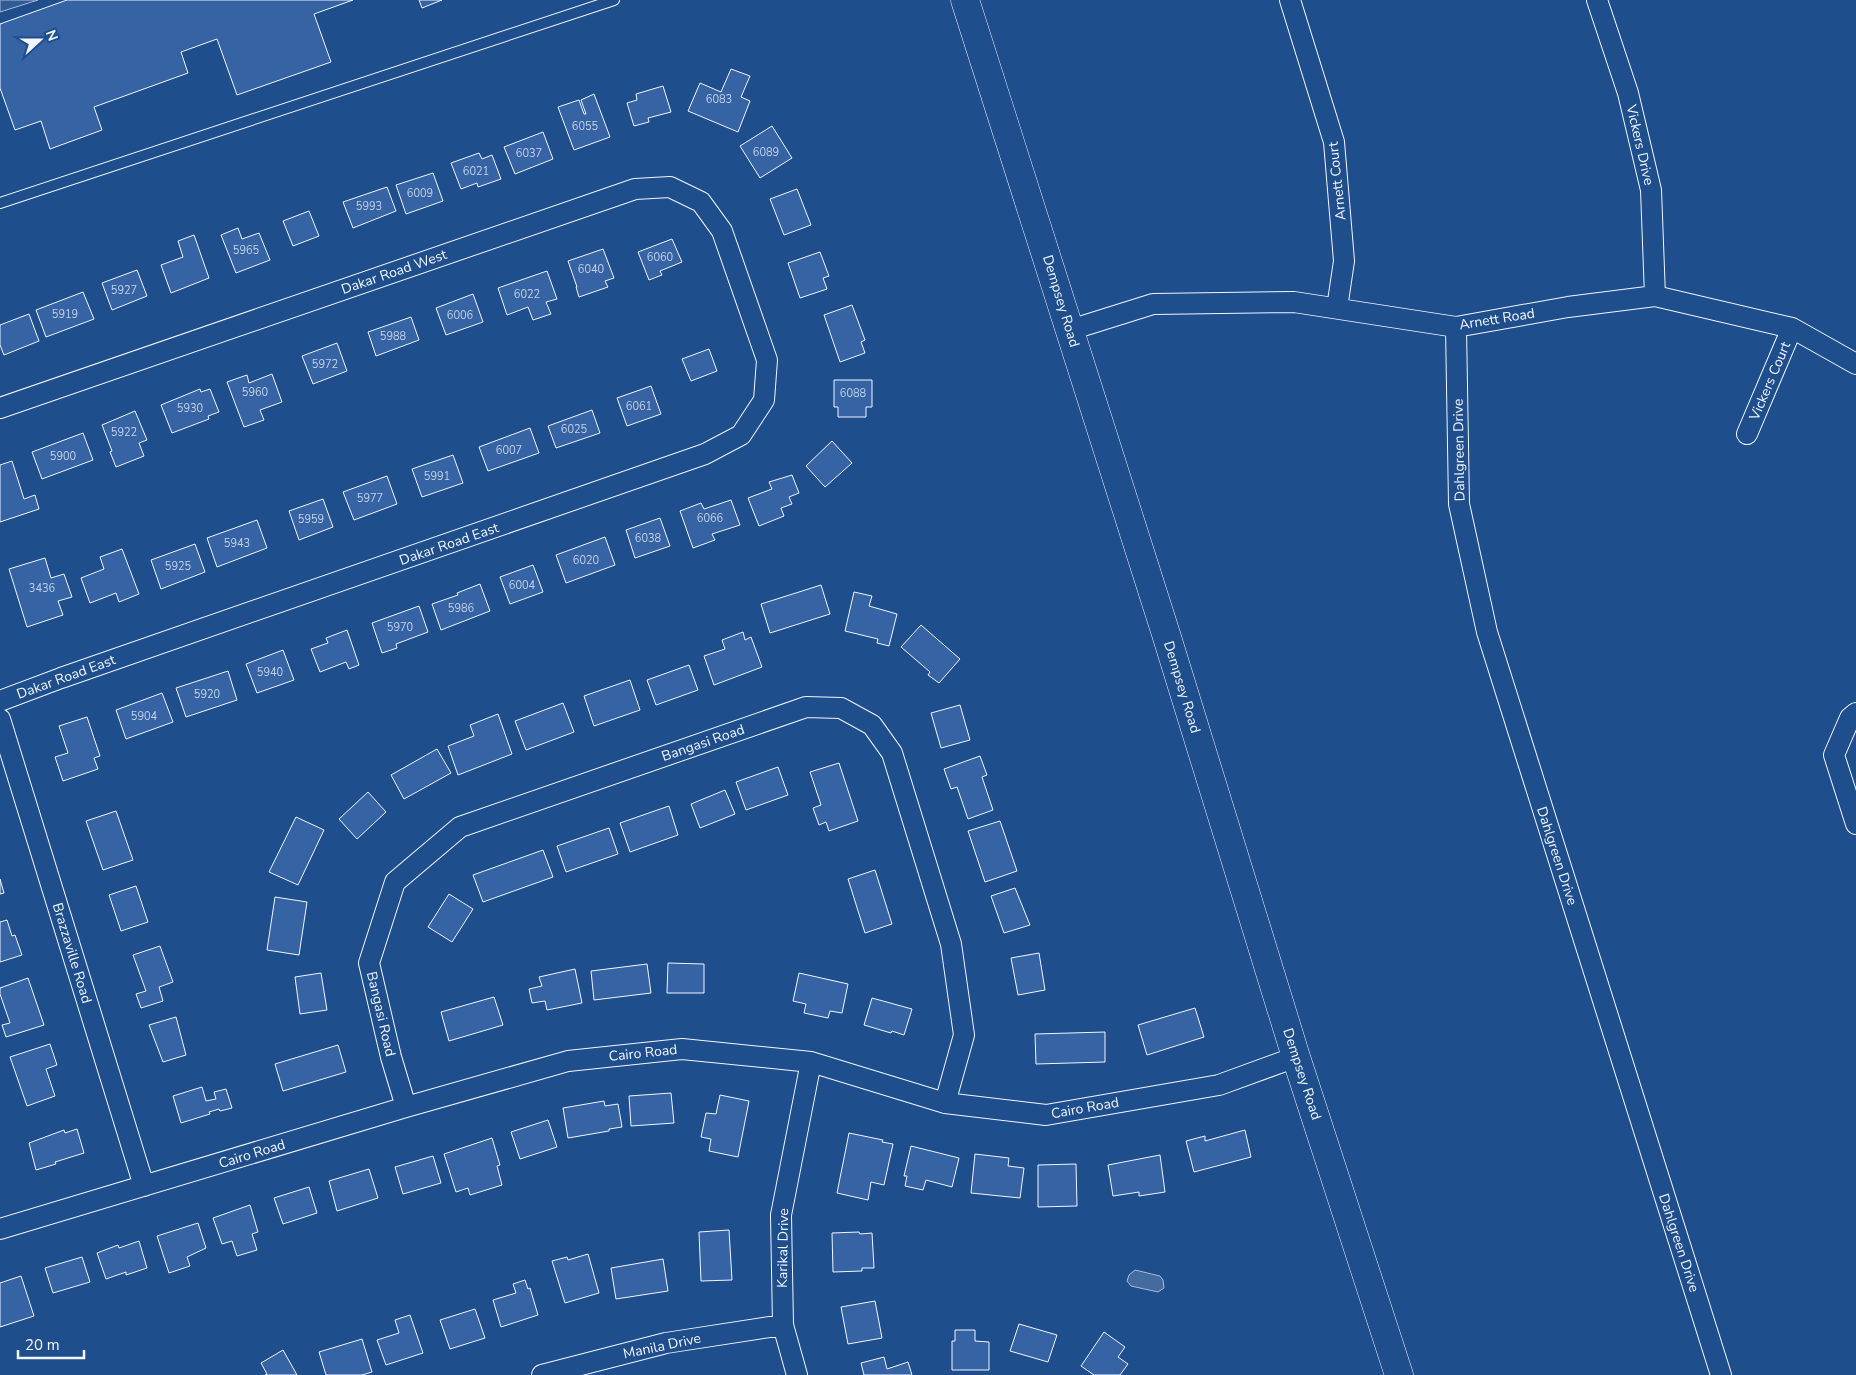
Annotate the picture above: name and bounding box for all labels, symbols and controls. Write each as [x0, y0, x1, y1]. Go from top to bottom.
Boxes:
north arrow [15, 15, 65, 65]
text: N [41, 27, 62, 44]
house number: 6083 [706, 92, 732, 107]
street label: Vickers Drive [1621, 102, 1658, 187]
house number: 6055 [572, 119, 599, 134]
street label: Arnett Court [1323, 141, 1351, 221]
house number: 6089 [753, 145, 779, 160]
house number: 6037 [516, 146, 542, 161]
house number: 6021 [463, 164, 489, 179]
house number: 6009 [407, 186, 433, 201]
house number: 5993 [356, 199, 382, 214]
house number: 5965 [233, 243, 260, 258]
street label: Dakar Road West [339, 245, 449, 299]
house number: 6060 [647, 250, 674, 265]
street label: Dempsey Road [1038, 253, 1084, 349]
house number: 6040 [578, 262, 605, 277]
house number: 5927 [111, 283, 137, 298]
house number: 6022 [514, 287, 540, 302]
street label: Arnett Road [1458, 304, 1536, 334]
house number: 5919 [52, 307, 78, 322]
house number: 6006 [447, 308, 474, 323]
house number: 5988 [380, 329, 407, 344]
street label: Vickers Court [1744, 339, 1795, 424]
house number: 5972 [312, 357, 338, 372]
house number: 5960 [242, 385, 269, 400]
house number: 6088 [840, 386, 867, 401]
house number: 6061 [626, 399, 652, 414]
street label: Dahlgreen Drive [1449, 399, 1469, 501]
house number: 5930 [177, 401, 204, 416]
house number: 6025 [561, 422, 588, 437]
house number: 5922 [111, 425, 137, 440]
house number: 6007 [496, 443, 522, 458]
house number: 5900 [50, 449, 77, 464]
house number: 5991 [424, 469, 450, 484]
house number: 5977 [357, 491, 383, 506]
house number: 6066 [697, 511, 724, 526]
house number: 5959 [298, 512, 324, 527]
street label: Dakar Road East [397, 518, 501, 570]
house number: 6038 [635, 531, 662, 546]
house number: 5943 [224, 536, 250, 551]
house number: 6020 [573, 553, 600, 568]
house number: 5925 [165, 559, 192, 574]
house number: 6004 [509, 578, 536, 593]
house number: 3436 [29, 581, 56, 596]
house number: 5986 [448, 601, 475, 616]
house number: 5970 [387, 620, 414, 635]
street label: Dempsey Road [1159, 639, 1205, 735]
street label: Dakar Road East [14, 650, 118, 704]
house number: 5940 [257, 665, 284, 680]
house number: 5920 [194, 687, 221, 702]
house number: 5904 [131, 709, 158, 724]
street label: Bangasi Road [659, 720, 747, 766]
street label: Dahlgreen Drive [1532, 804, 1582, 908]
street label: Brazzaville Road [48, 900, 96, 1006]
street label: Bangasi Road [362, 970, 400, 1058]
street label: Dempsey Road [1278, 1026, 1326, 1122]
street label: Cairo Road [608, 1040, 678, 1066]
street label: Cairo Road [1049, 1093, 1121, 1123]
street label: Cairo Road [216, 1135, 288, 1173]
street label: Dahlgreen Drive [1654, 1191, 1704, 1295]
street label: Karikal Drive [773, 1208, 793, 1288]
scale bar [18, 1328, 84, 1360]
street label: Manila Drive [621, 1328, 703, 1364]
text: 20 m [25, 1335, 60, 1355]

